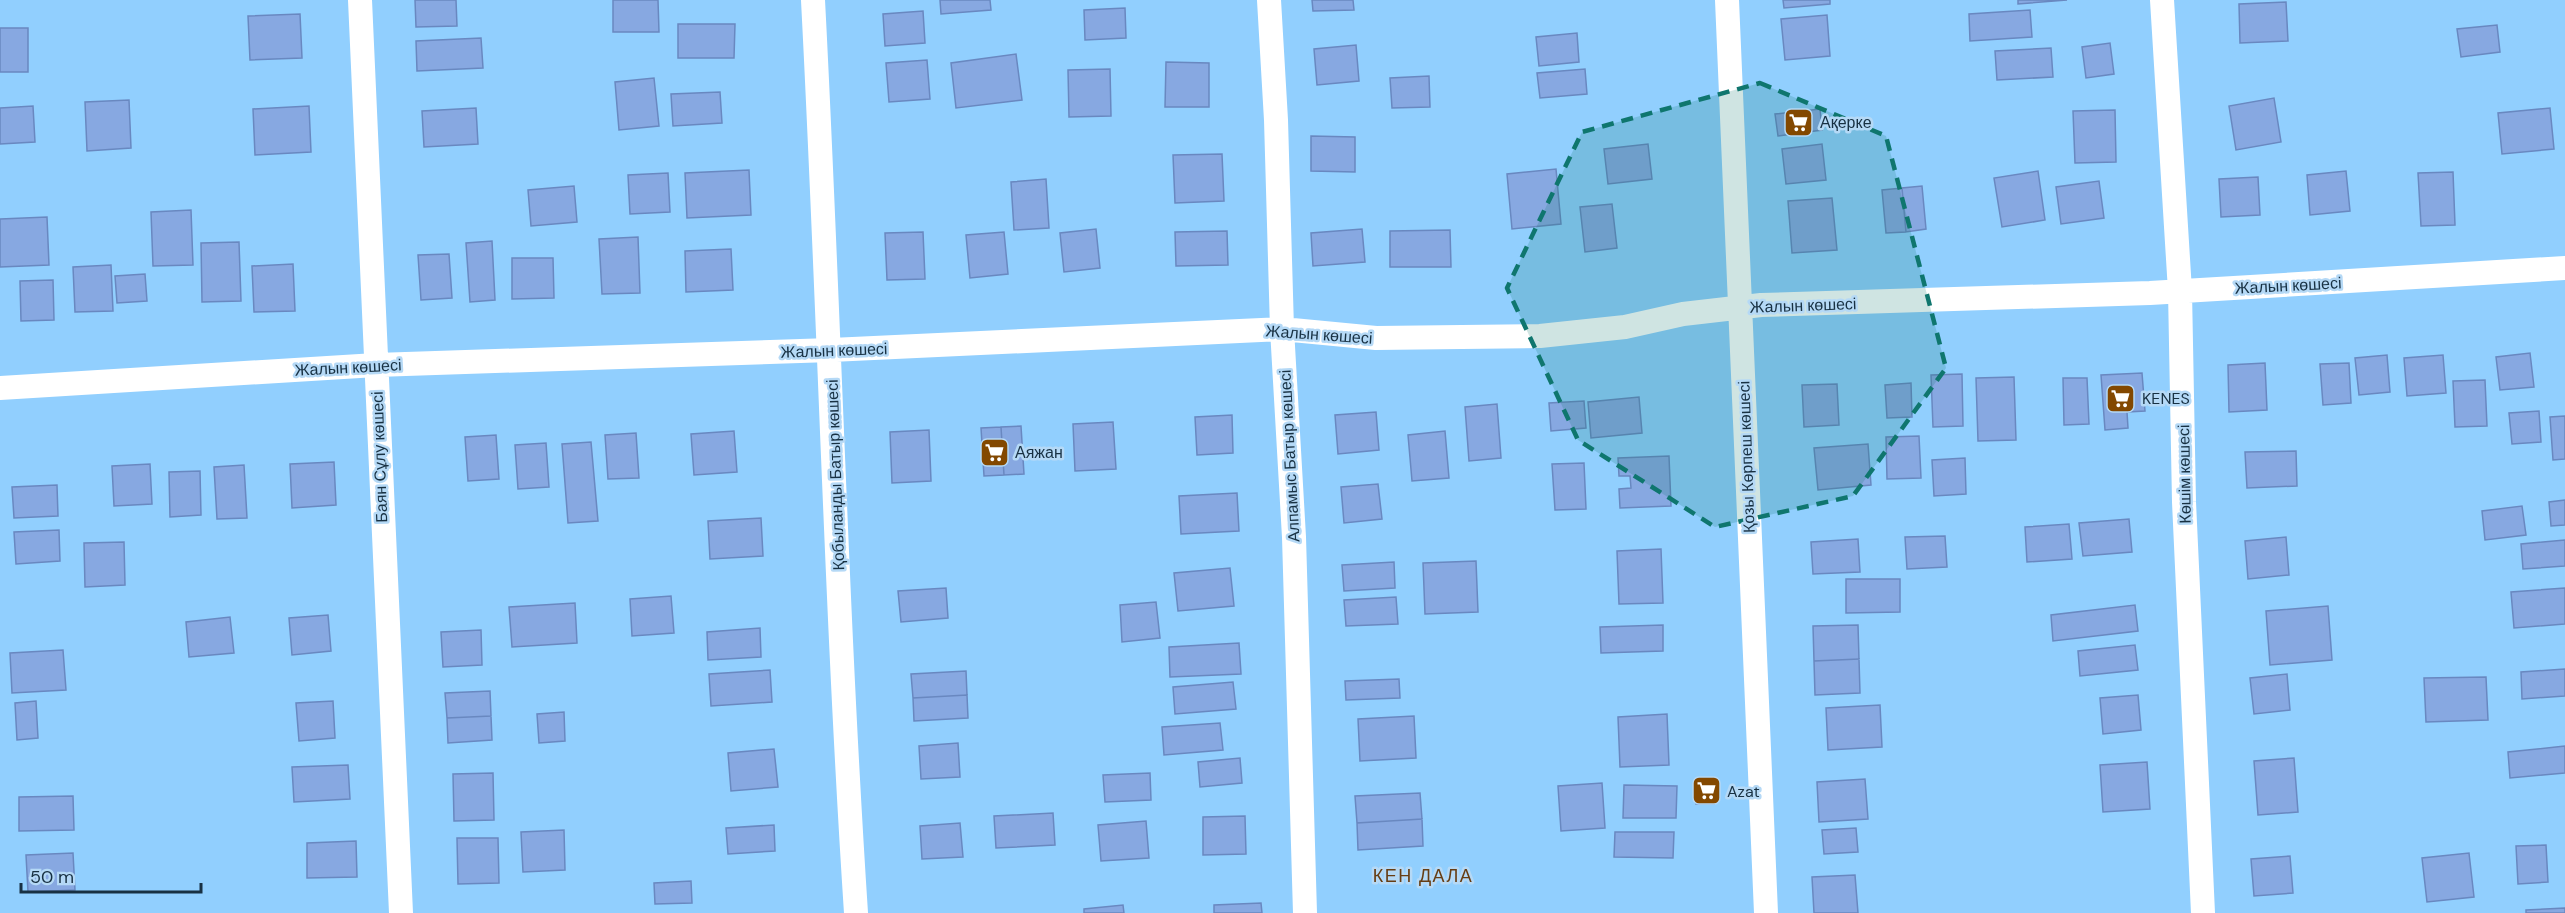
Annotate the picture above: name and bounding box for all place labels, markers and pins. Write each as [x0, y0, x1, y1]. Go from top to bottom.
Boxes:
supermarket icon: Ақерке [1783, 106, 1815, 138]
place label: Ақерке [1820, 112, 1872, 133]
supermarket icon: KENES [2105, 382, 2137, 414]
place label: KENES [2142, 388, 2190, 409]
supermarket icon: Аяжан [978, 436, 1010, 468]
place label: Аяжан [1015, 442, 1063, 463]
supermarket icon: Azat [1690, 775, 1722, 807]
place label: Azat [1727, 781, 1760, 802]

